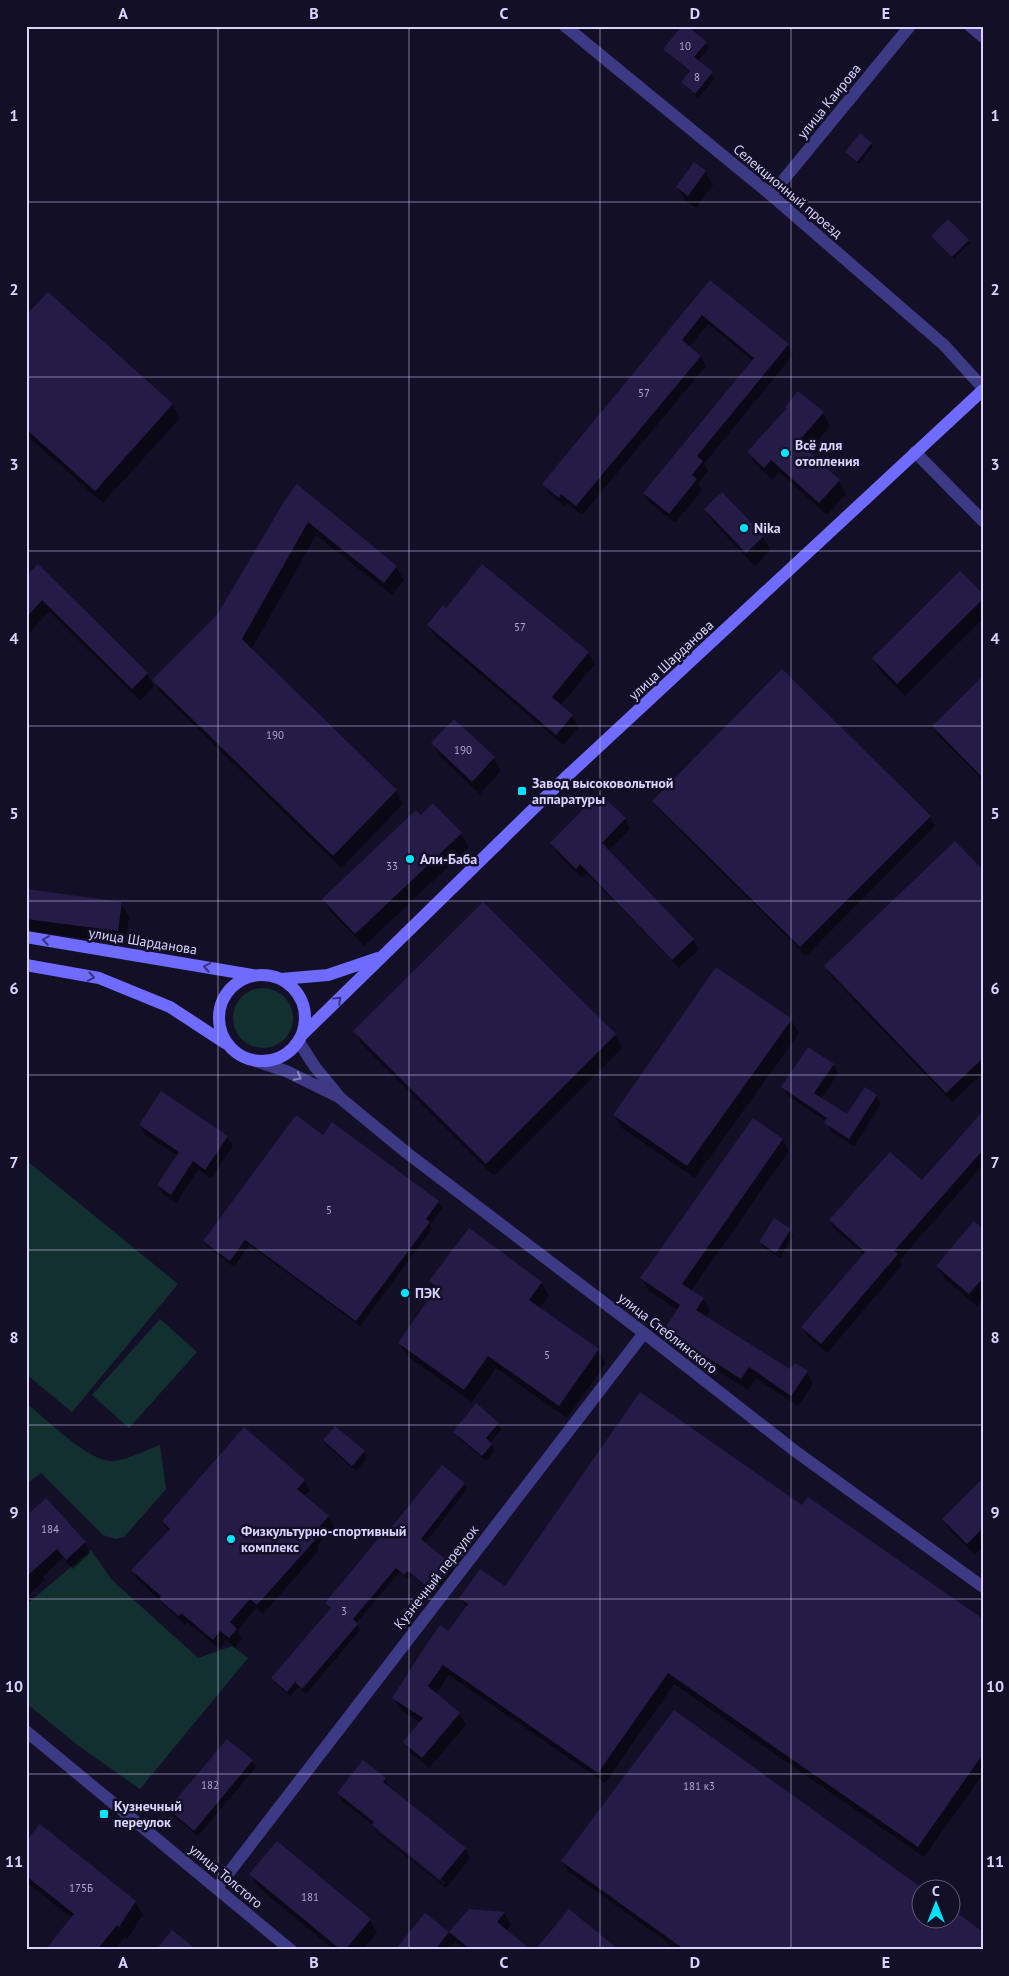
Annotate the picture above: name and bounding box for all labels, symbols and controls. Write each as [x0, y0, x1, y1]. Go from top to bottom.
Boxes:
text: A [118, 3, 128, 23]
text: B [309, 3, 319, 23]
text: C [500, 3, 509, 23]
text: D [690, 3, 700, 23]
text: E [882, 3, 890, 23]
house number: 10 [679, 39, 691, 53]
street label: улица Каирова [793, 60, 865, 142]
house number: 8 [694, 70, 700, 84]
text: 1 [9, 105, 19, 125]
text: 1 [990, 105, 1000, 125]
street label: Селекционный проезд [730, 140, 847, 242]
text: 2 [9, 279, 19, 299]
text: 2 [990, 279, 1000, 299]
house number: 57 [638, 386, 650, 400]
place label: Всё для отопления [795, 436, 860, 470]
marker: Всё для отопления [779, 447, 791, 459]
text: 3 [9, 454, 19, 474]
text: 3 [990, 454, 1000, 474]
place label: Nika [754, 519, 781, 537]
marker: Nika [738, 522, 750, 534]
street label: улица Шарданова [625, 616, 717, 704]
house number: 57 [514, 620, 526, 634]
text: 4 [9, 628, 19, 648]
text: 4 [990, 628, 1000, 648]
house number: 190 [266, 728, 284, 742]
house number: 190 [454, 743, 472, 757]
place label: Завод высоковольтной аппаратуры [532, 774, 674, 808]
marker: Завод высоковольтной аппаратуры [516, 785, 528, 797]
text: 5 [9, 803, 19, 823]
text: 5 [990, 803, 1000, 823]
place label: Али-Баба [420, 850, 477, 868]
marker: Али-Баба [404, 853, 416, 865]
house number: 33 [386, 859, 398, 873]
street label: улица Шарданова [87, 924, 199, 958]
one-way arrow [42, 936, 51, 946]
one-way arrow [202, 962, 211, 973]
one-way arrow [87, 971, 96, 982]
text: 6 [9, 978, 19, 998]
text: 6 [990, 978, 1000, 998]
one-way arrow [332, 997, 341, 1006]
one-way arrow [293, 1071, 302, 1081]
text: 7 [9, 1152, 19, 1172]
text: 7 [990, 1152, 1000, 1172]
house number: 5 [326, 1203, 332, 1217]
place label: ПЭК [415, 1284, 441, 1302]
marker: ПЭК [399, 1287, 411, 1299]
street label: улица Стеблинского [615, 1289, 721, 1377]
text: 8 [9, 1327, 19, 1347]
text: 8 [990, 1327, 1000, 1347]
house number: 5 [544, 1348, 550, 1362]
text: 9 [9, 1502, 19, 1522]
text: 9 [990, 1502, 1000, 1522]
street label: Кузнечный переулок [390, 1521, 483, 1633]
house number: 184 [41, 1522, 59, 1536]
place label: Физкультурно-спортивный комплекс [241, 1522, 406, 1556]
marker: Физкультурно-спортивный комплекс [225, 1533, 237, 1545]
house number: 3 [341, 1604, 347, 1618]
text: 10 [5, 1676, 23, 1696]
text: 10 [986, 1676, 1004, 1696]
house number: 182 [201, 1778, 219, 1792]
house number: 181 к3 [683, 1779, 715, 1793]
place label: Кузнечный переулок [114, 1797, 182, 1831]
marker: Кузнечный переулок [98, 1808, 110, 1820]
street label: улица Толстого [185, 1840, 267, 1912]
text: 11 [5, 1851, 23, 1871]
text: 11 [986, 1851, 1004, 1871]
north arrow [912, 1878, 962, 1928]
house number: 175Б [69, 1881, 93, 1895]
text: С [932, 1882, 940, 1900]
house number: 181 [301, 1890, 319, 1904]
text: A [118, 1952, 128, 1972]
text: B [309, 1952, 319, 1972]
text: C [500, 1952, 509, 1972]
text: D [690, 1952, 700, 1972]
text: E [882, 1952, 890, 1972]

